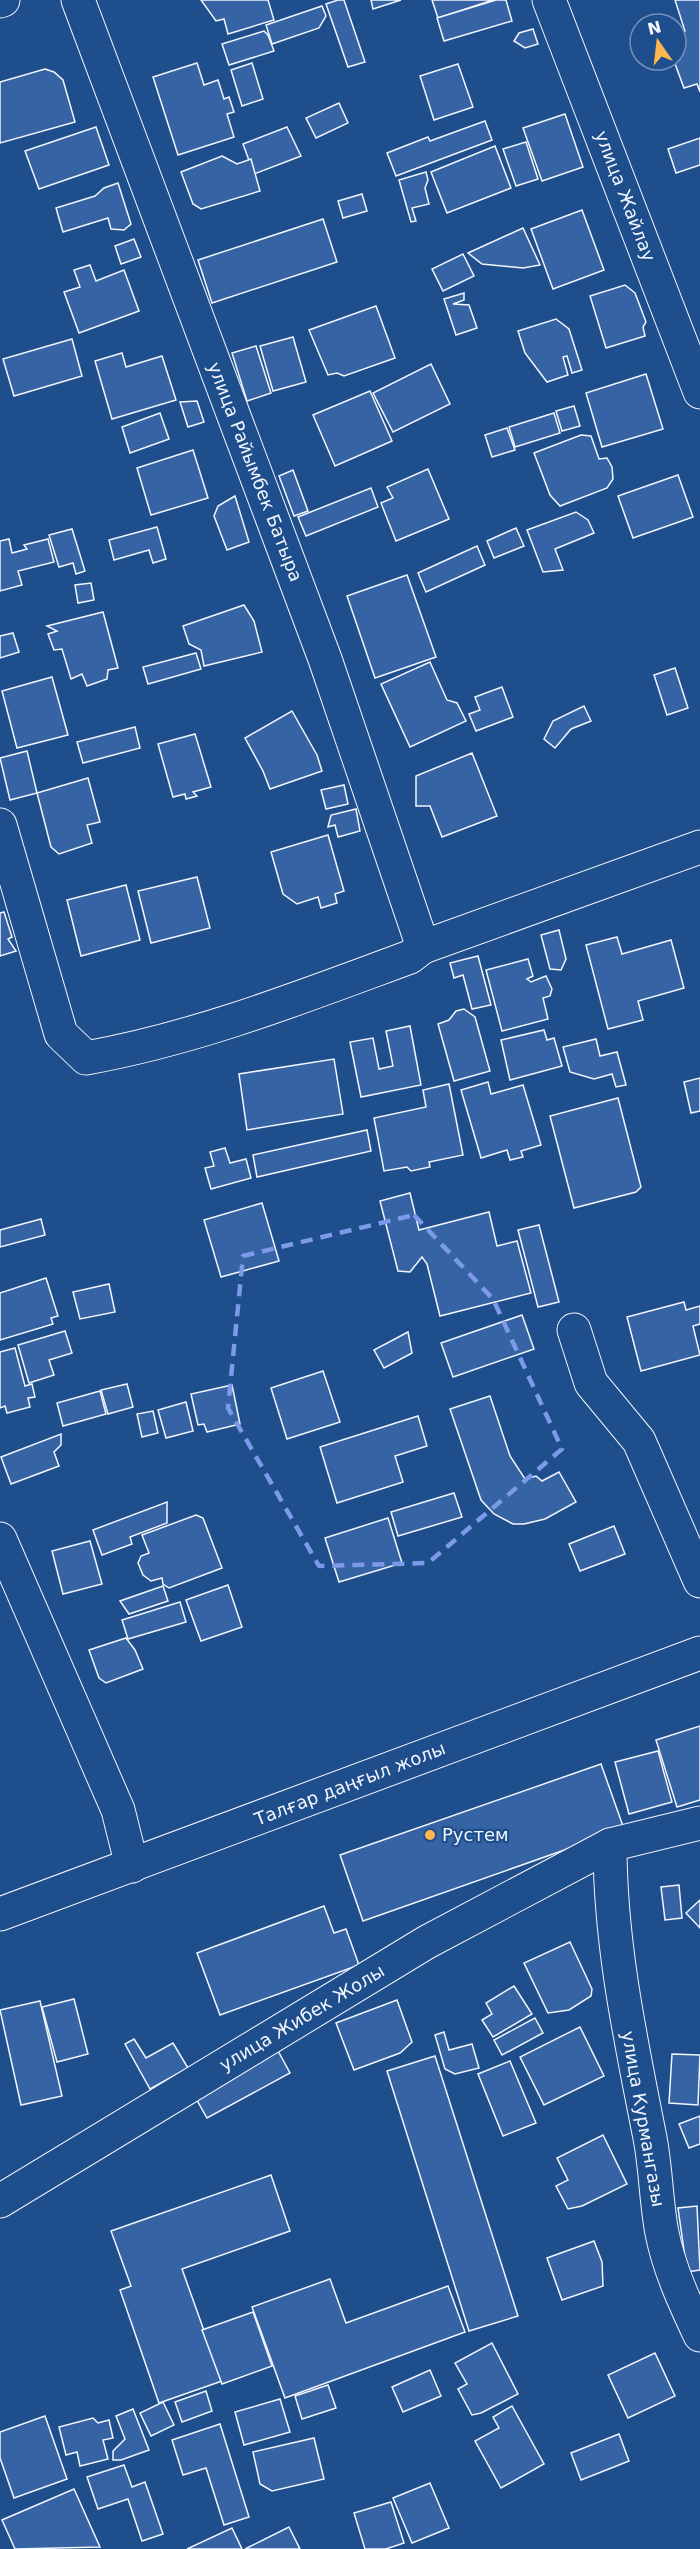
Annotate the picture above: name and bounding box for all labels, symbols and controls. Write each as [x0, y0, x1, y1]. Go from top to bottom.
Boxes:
north arrow [628, 12, 688, 72]
text: N [646, 17, 663, 39]
street label: улица Жайлау [591, 128, 660, 264]
street label: улица Райымбек Батыра [204, 359, 307, 585]
street label: Талғар даңғыл жолы [250, 1737, 448, 1830]
place label: Рустем [442, 1824, 509, 1845]
marker: Рустем [423, 1828, 437, 1842]
street label: улица Жибек Жолы [215, 1960, 388, 2075]
street label: улица Курмангазы [618, 2029, 669, 2209]

